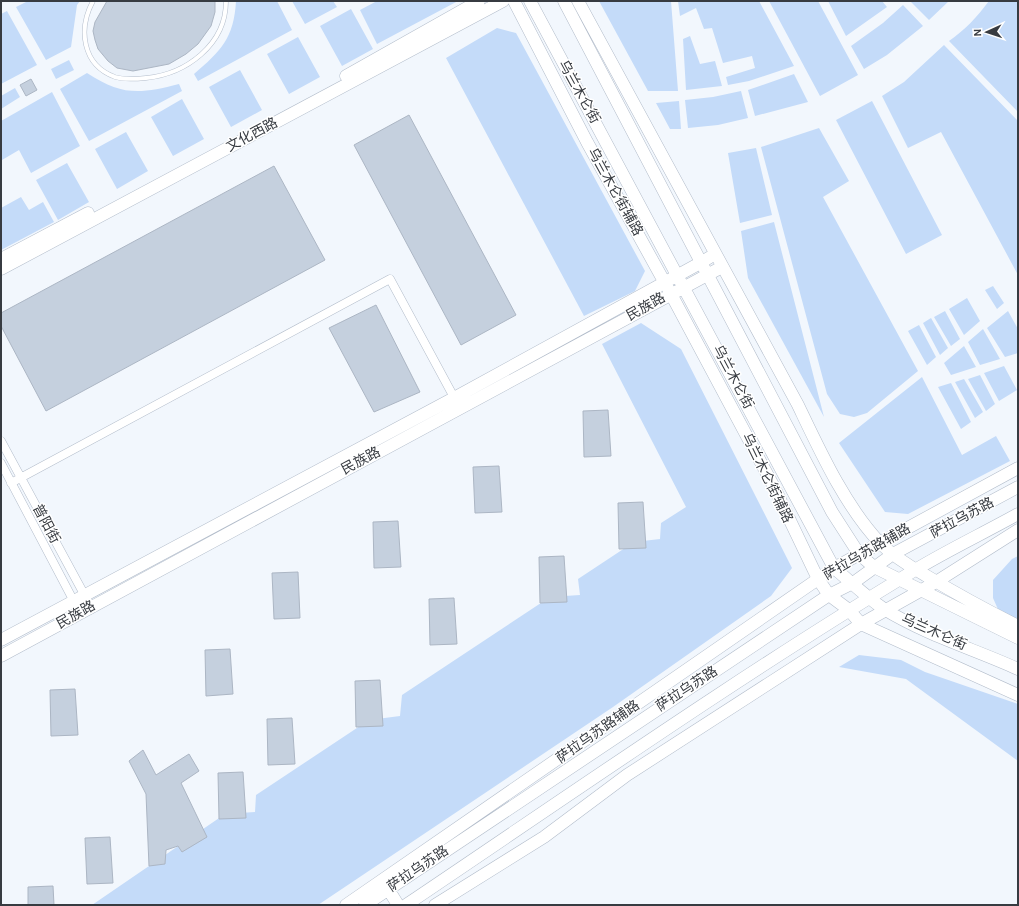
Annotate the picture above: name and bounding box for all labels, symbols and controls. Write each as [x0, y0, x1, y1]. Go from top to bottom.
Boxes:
north arrow [967, 12, 1007, 52]
text: N [972, 28, 983, 37]
street label: 乌兰木仑街 [556, 58, 603, 126]
street label: 文化西路 [223, 114, 280, 154]
street label: 乌兰木仑街辅路 [585, 145, 646, 238]
street label: 民族路 [624, 290, 668, 323]
street label: 乌兰木仑街 [710, 342, 756, 411]
street label: 乌兰木仑街辅路 [739, 430, 796, 525]
street label: 民族路 [339, 444, 383, 477]
street label: 萨拉乌苏路 [927, 494, 996, 541]
street label: 普阳街 [30, 502, 63, 546]
street label: 萨拉乌苏路辅路 [820, 520, 913, 583]
street label: 民族路 [54, 598, 98, 631]
street label: 乌兰木仑街 [899, 610, 969, 653]
street label: 萨拉乌苏路 [653, 662, 720, 714]
street label: 萨拉乌苏路辅路 [553, 697, 642, 766]
street label: 萨拉乌苏路 [384, 842, 451, 894]

